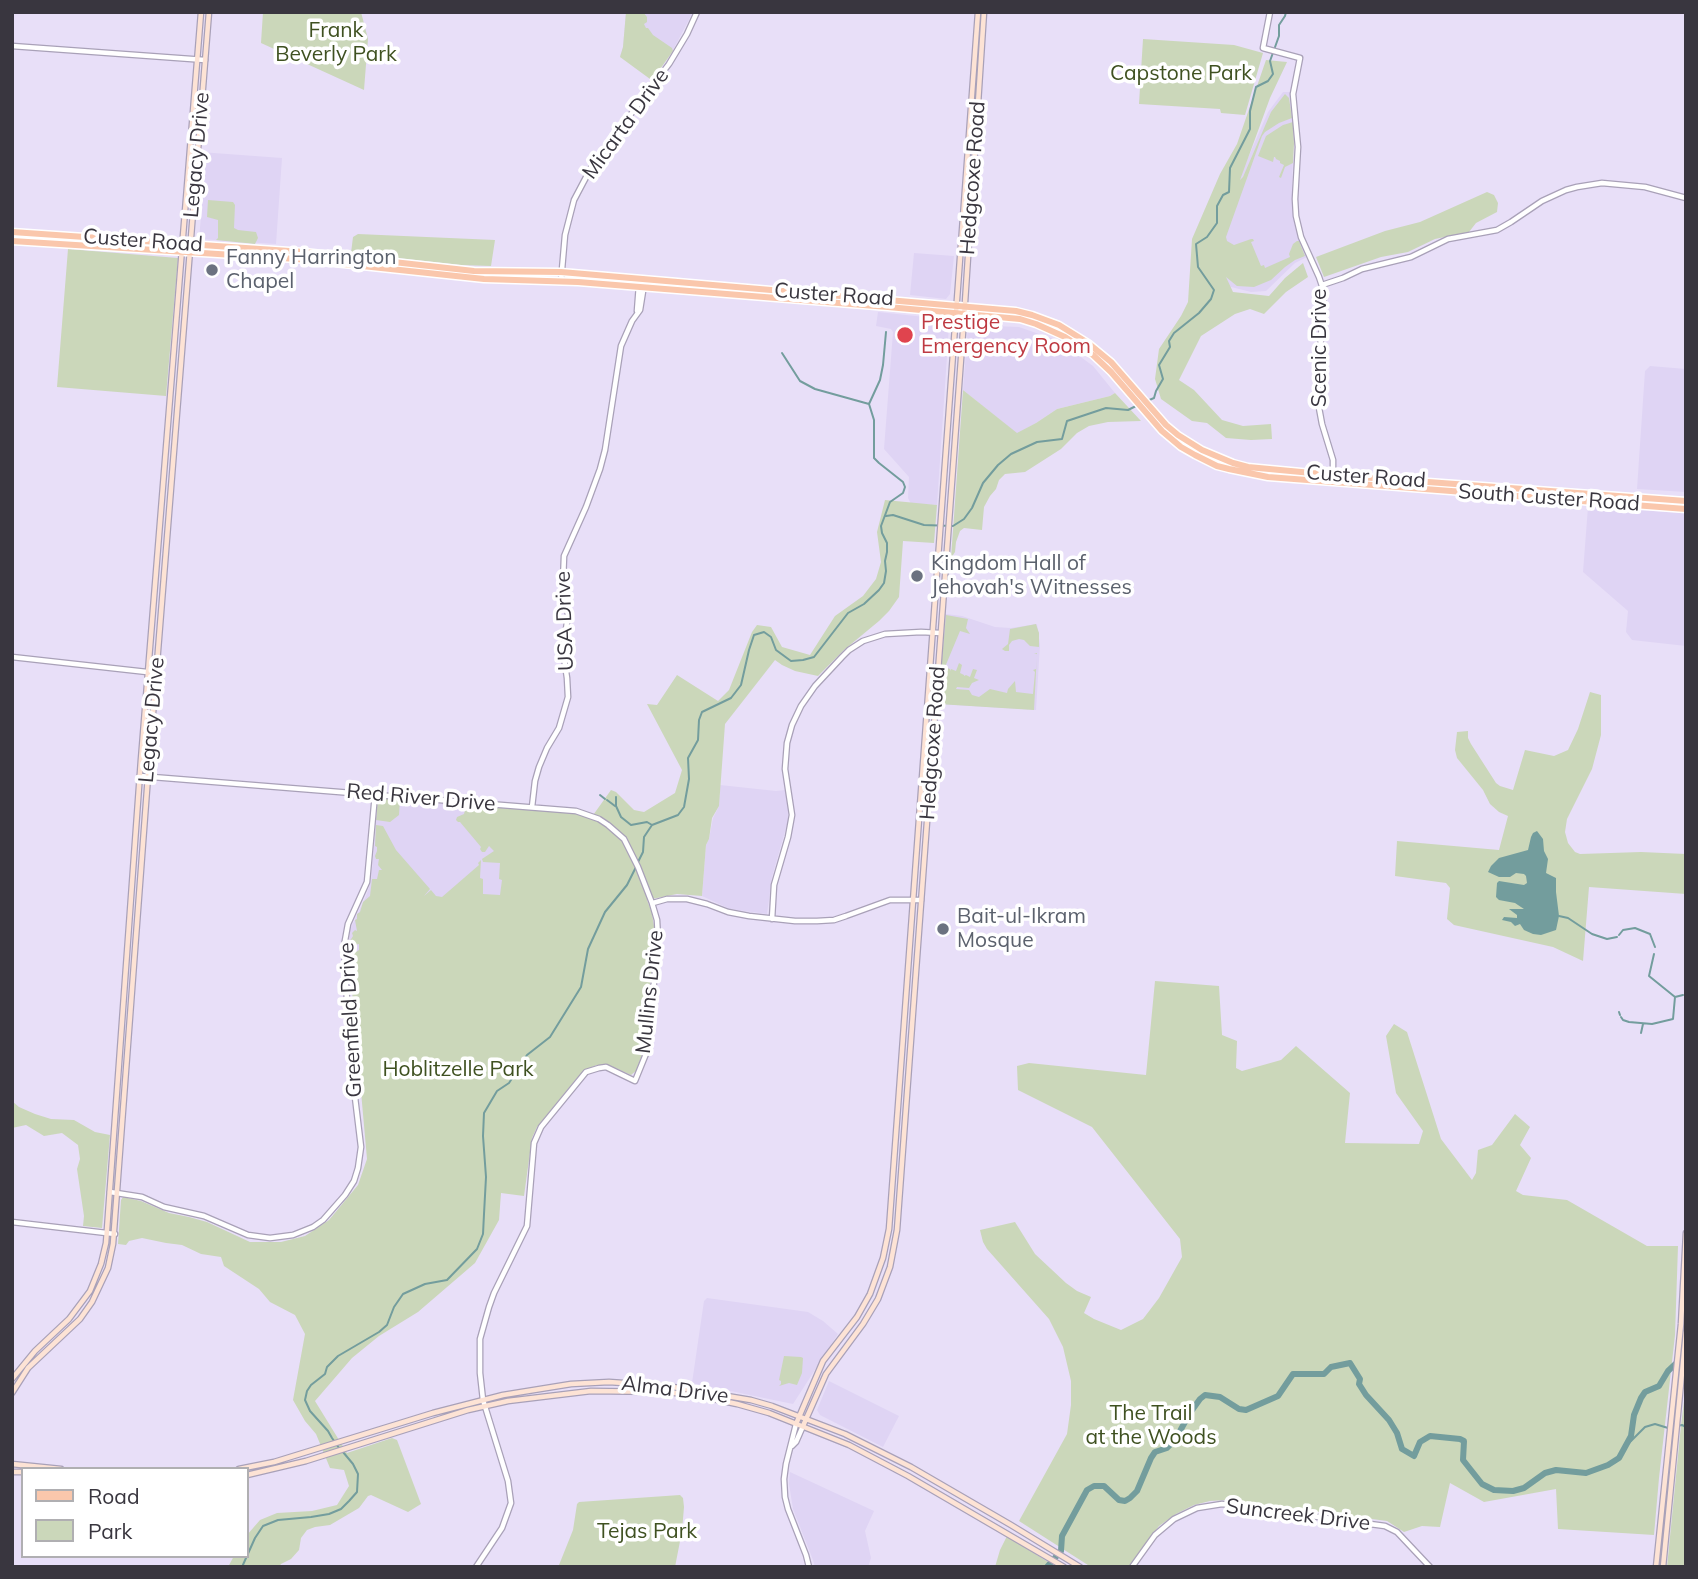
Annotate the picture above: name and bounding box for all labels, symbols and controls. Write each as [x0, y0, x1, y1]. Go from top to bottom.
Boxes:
park label: Frank Beverly Park [275, 18, 397, 68]
park label: Capstone Park [1110, 61, 1252, 87]
street label: Micarta Drive [578, 64, 674, 184]
street label: Legacy Drive [179, 91, 215, 219]
street label: Hedgcoxe Road [955, 100, 991, 256]
street label: Custer Road [82, 224, 204, 258]
place label: Fanny Harrington Chapel [226, 245, 397, 295]
marker: Fanny Harrington Chapel [204, 262, 220, 278]
street label: Custer Road [773, 278, 895, 312]
street label: Scenic Drive [1307, 289, 1333, 407]
place label: Prestige Emergency Room [921, 310, 1091, 360]
marker: Prestige Emergency Room [895, 325, 915, 345]
street label: Custer Road [1305, 460, 1427, 494]
street label: South Custer Road [1457, 479, 1641, 517]
place label: Kingdom Hall of Jehovah's Witnesses [931, 551, 1132, 601]
marker: Kingdom Hall of Jehovah's Witnesses [909, 568, 925, 584]
street label: USA Drive [551, 571, 579, 671]
street label: Legacy Drive [134, 656, 170, 784]
street label: Hedgcoxe Road [915, 665, 951, 821]
street label: Red River Drive [345, 779, 497, 817]
place label: Bait-ul-Ikram Mosque [957, 904, 1086, 954]
marker: Bait-ul-Ikram Mosque [935, 921, 951, 937]
street label: Mullins Drive [631, 929, 669, 1055]
street label: Greenfield Drive [334, 942, 368, 1098]
park label: Hoblitzelle Park [382, 1057, 534, 1083]
street label: Alma Drive [620, 1371, 730, 1409]
park label: The Trail at the Woods [1085, 1401, 1217, 1451]
legend [21, 1467, 248, 1558]
text: Road [88, 1483, 139, 1509]
street label: Suncreek Drive [1224, 1494, 1372, 1536]
text: Park [88, 1518, 132, 1544]
park label: Tejas Park [597, 1519, 697, 1545]

